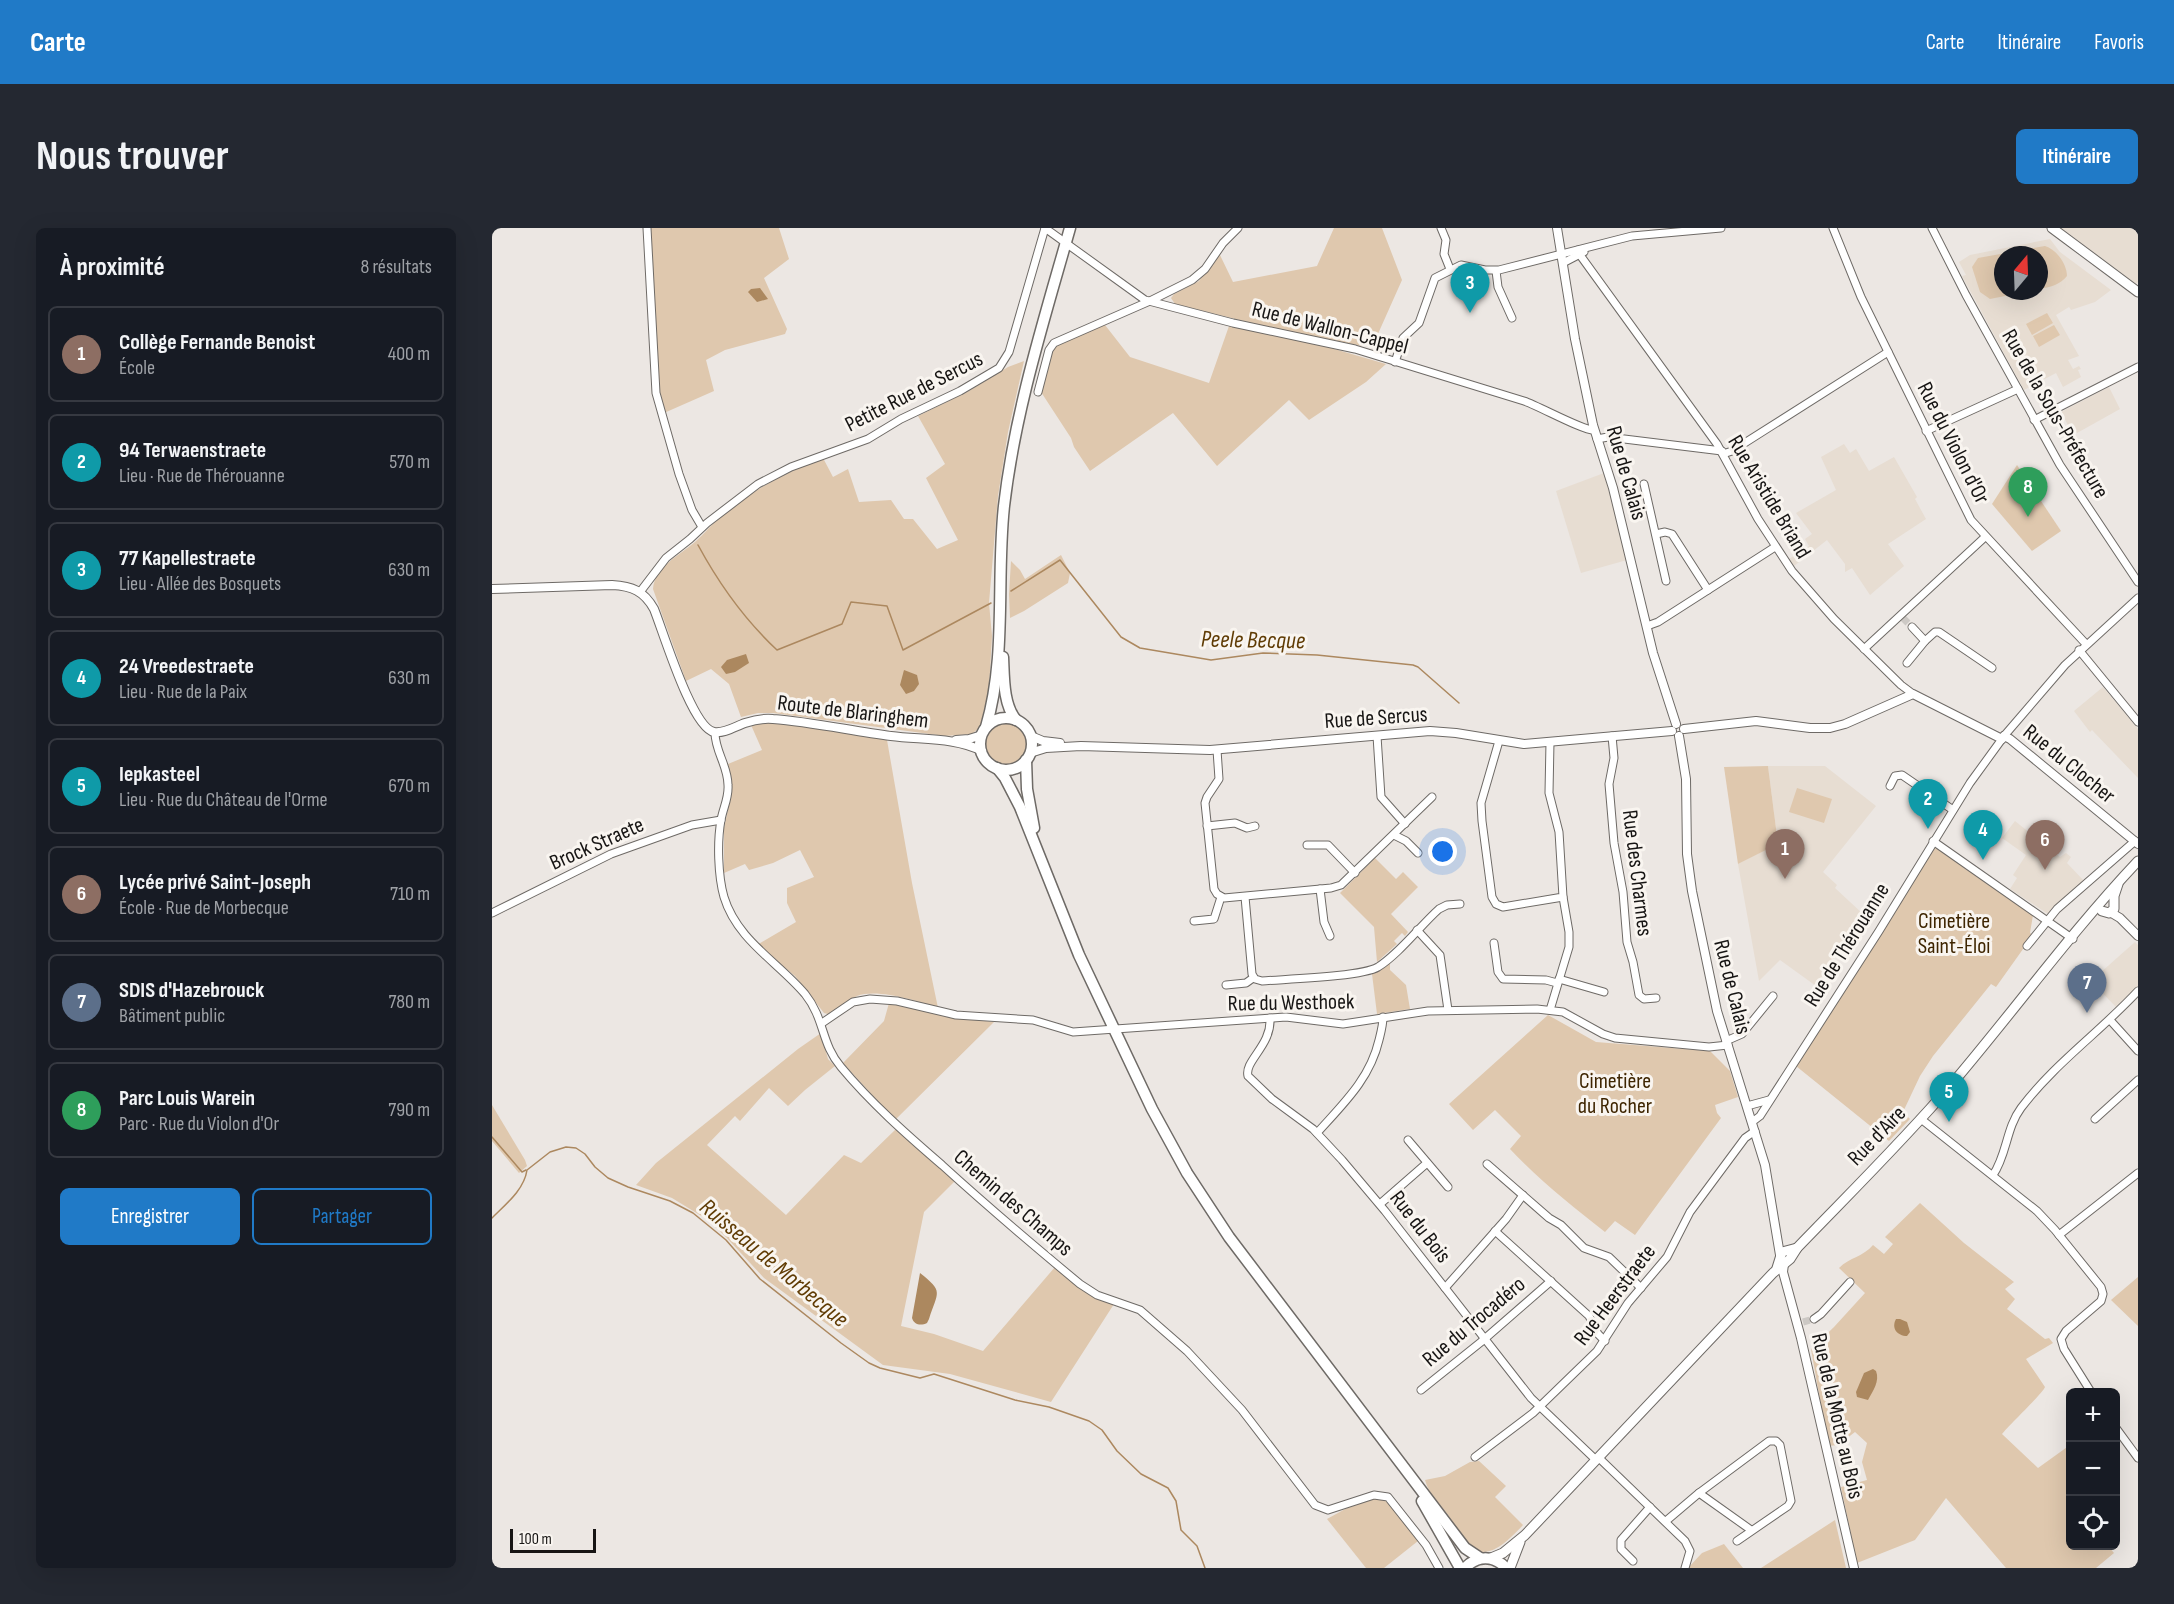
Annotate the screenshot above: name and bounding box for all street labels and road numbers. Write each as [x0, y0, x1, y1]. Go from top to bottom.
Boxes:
street label: Rue de Wallon-Cappel [1249, 296, 1411, 360]
street label: Rue de la Sous-Préfecture [1996, 324, 2114, 504]
street label: Petite Rue de Sercus [841, 346, 988, 438]
street label: Rue du Violon d'Or [1911, 378, 1995, 508]
street label: Rue de Calais [1600, 423, 1652, 523]
street label: Rue Aristide Briand [1722, 430, 1816, 564]
street label: Route de Blaringhem [776, 689, 930, 735]
street label: Rue de Sercus [1324, 701, 1429, 735]
street label: Rue du Clocher [2017, 719, 2121, 809]
street label: Rue des Charmes [1616, 808, 1658, 938]
street label: Brock Straete [546, 811, 648, 877]
street label: Rue de Thérouanne [1798, 878, 1896, 1012]
street label: Rue de Calais [1707, 937, 1757, 1037]
street label: Rue du Westhoek [1227, 988, 1355, 1018]
street label: Rue d'Aire [1842, 1100, 1912, 1172]
street label: Chemin des Champs [948, 1144, 1078, 1262]
street label: Rue du Bois [1383, 1185, 1457, 1269]
street label: Rue Heerstraete [1568, 1239, 1662, 1351]
street label: Rue du Trocadéro [1417, 1271, 1531, 1373]
street label: Rue de la Motte au Bois [1805, 1331, 1869, 1502]

